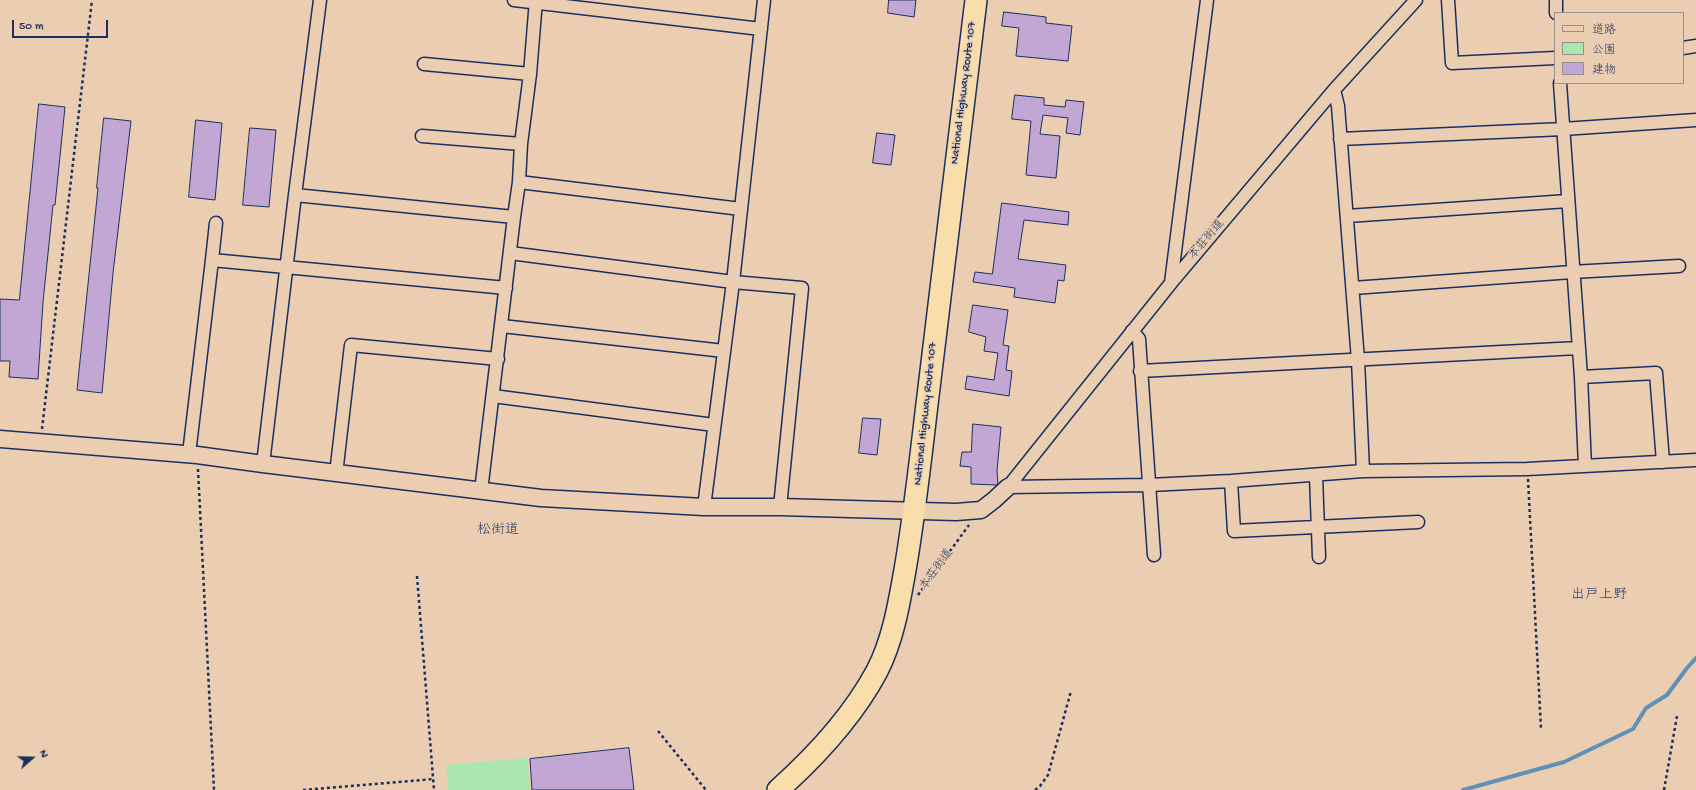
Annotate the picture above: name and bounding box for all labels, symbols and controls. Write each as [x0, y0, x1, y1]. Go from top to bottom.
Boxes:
scale bar [14, 12, 110, 38]
legend [1554, 12, 1684, 84]
text: 50 m [19, 20, 44, 34]
street label: National Highway Route 107 [948, 21, 980, 165]
text: 道路 [1592, 24, 1616, 38]
text: 公園 [1592, 44, 1616, 58]
text: 建物 [1592, 64, 1616, 78]
street label: 本荘街道 [1186, 217, 1228, 263]
street label: National Highway Route 107 [911, 342, 941, 486]
district label: 松街道 [477, 523, 519, 539]
street label: 本荘街道 [917, 546, 957, 594]
district label: 出戸上野 [1571, 588, 1627, 604]
north arrow [12, 738, 52, 778]
text: N [36, 748, 50, 759]

